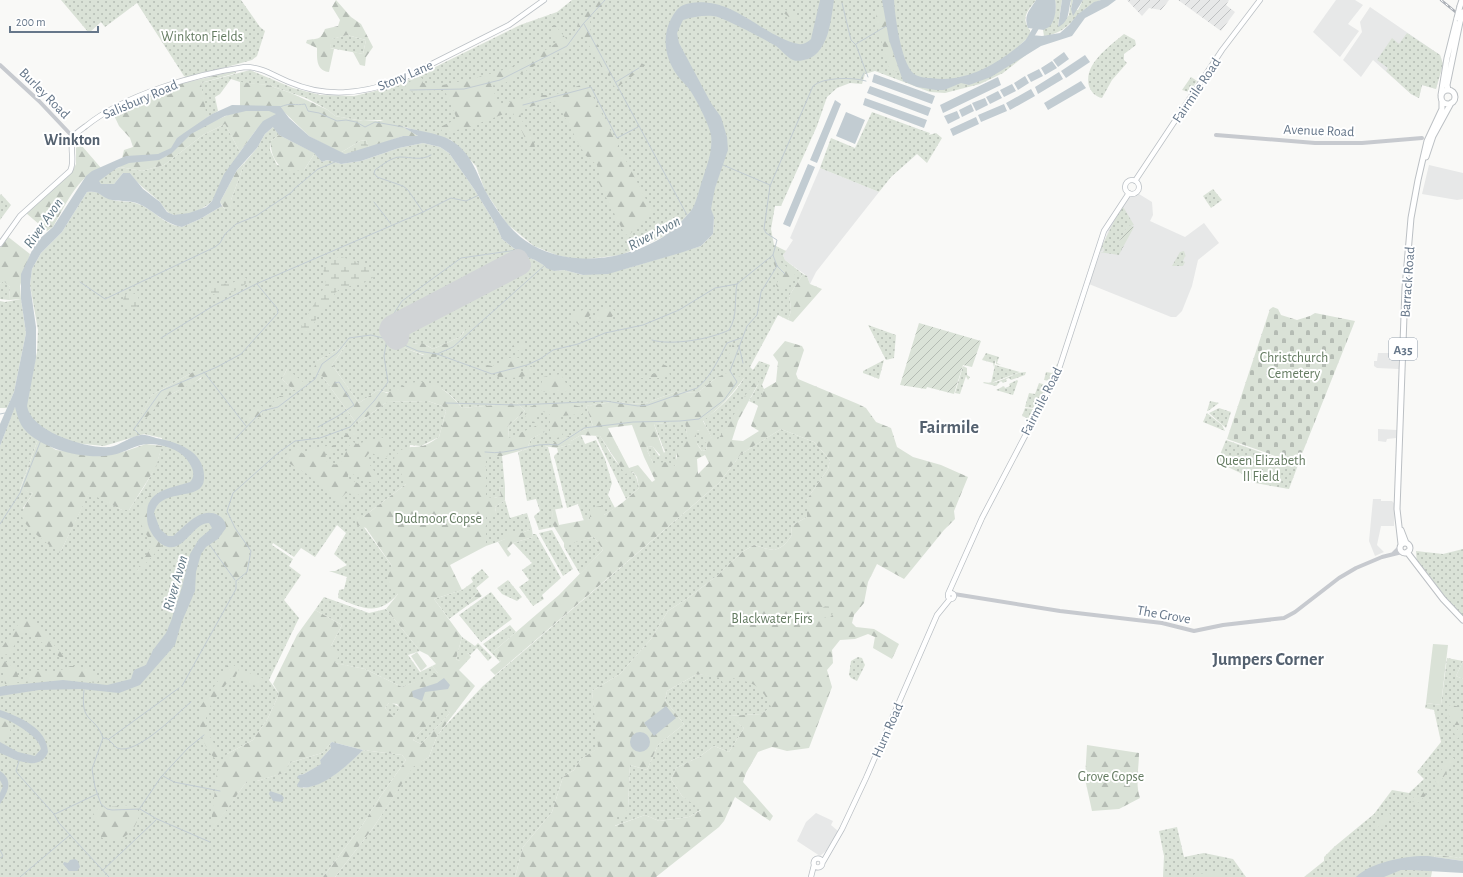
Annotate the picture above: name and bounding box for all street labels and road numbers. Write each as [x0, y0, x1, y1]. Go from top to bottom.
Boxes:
street label: Fairmile Road [1170, 56, 1224, 125]
street label: Stony Lane [376, 58, 435, 94]
street label: Burley Road [16, 66, 72, 122]
street label: Salisbury Road [101, 78, 180, 122]
street label: Avenue Road [1283, 123, 1355, 139]
street label: Barrack Road [1399, 246, 1417, 318]
road number: A35 [1389, 338, 1417, 360]
street label: Fairmile Road [1019, 365, 1065, 438]
street label: The Grove [1136, 603, 1192, 627]
street label: Hurn Road [870, 701, 906, 760]

